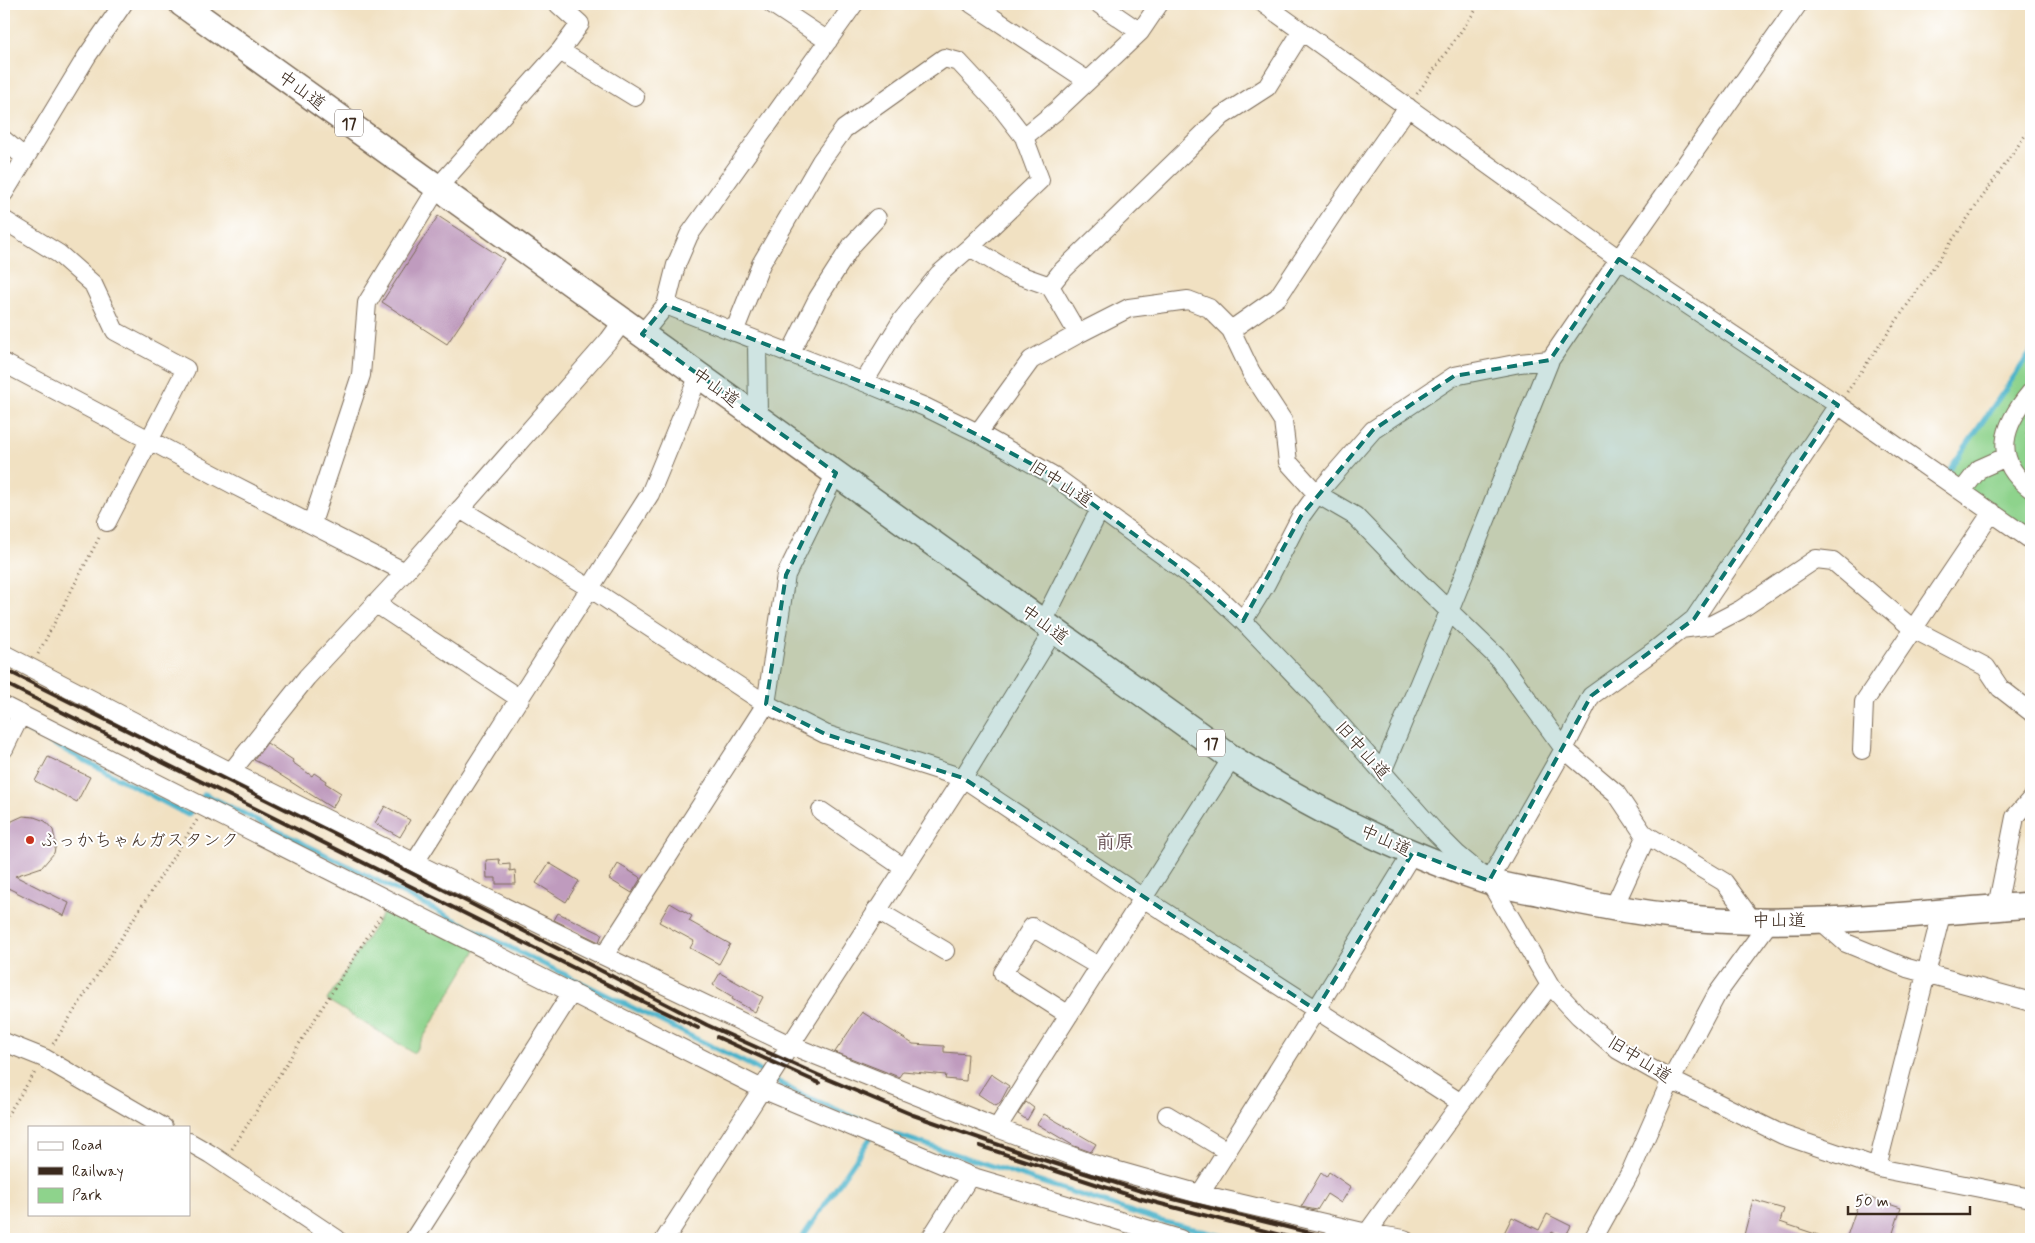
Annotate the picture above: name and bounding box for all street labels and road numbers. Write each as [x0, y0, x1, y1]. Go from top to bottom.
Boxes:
street label: 中山道 [273, 65, 330, 116]
road number: 17 [335, 110, 363, 136]
street label: 中山道 [687, 362, 744, 413]
street label: 旧中山道 [1024, 454, 1097, 514]
street label: 中山道 [1016, 599, 1073, 650]
street label: 旧中山道 [1329, 716, 1395, 785]
road number: 17 [1197, 730, 1225, 756]
street label: 中山道 [1356, 819, 1415, 863]
street label: 中山道 [1752, 909, 1806, 933]
street label: 旧中山道 [1603, 1031, 1676, 1089]

